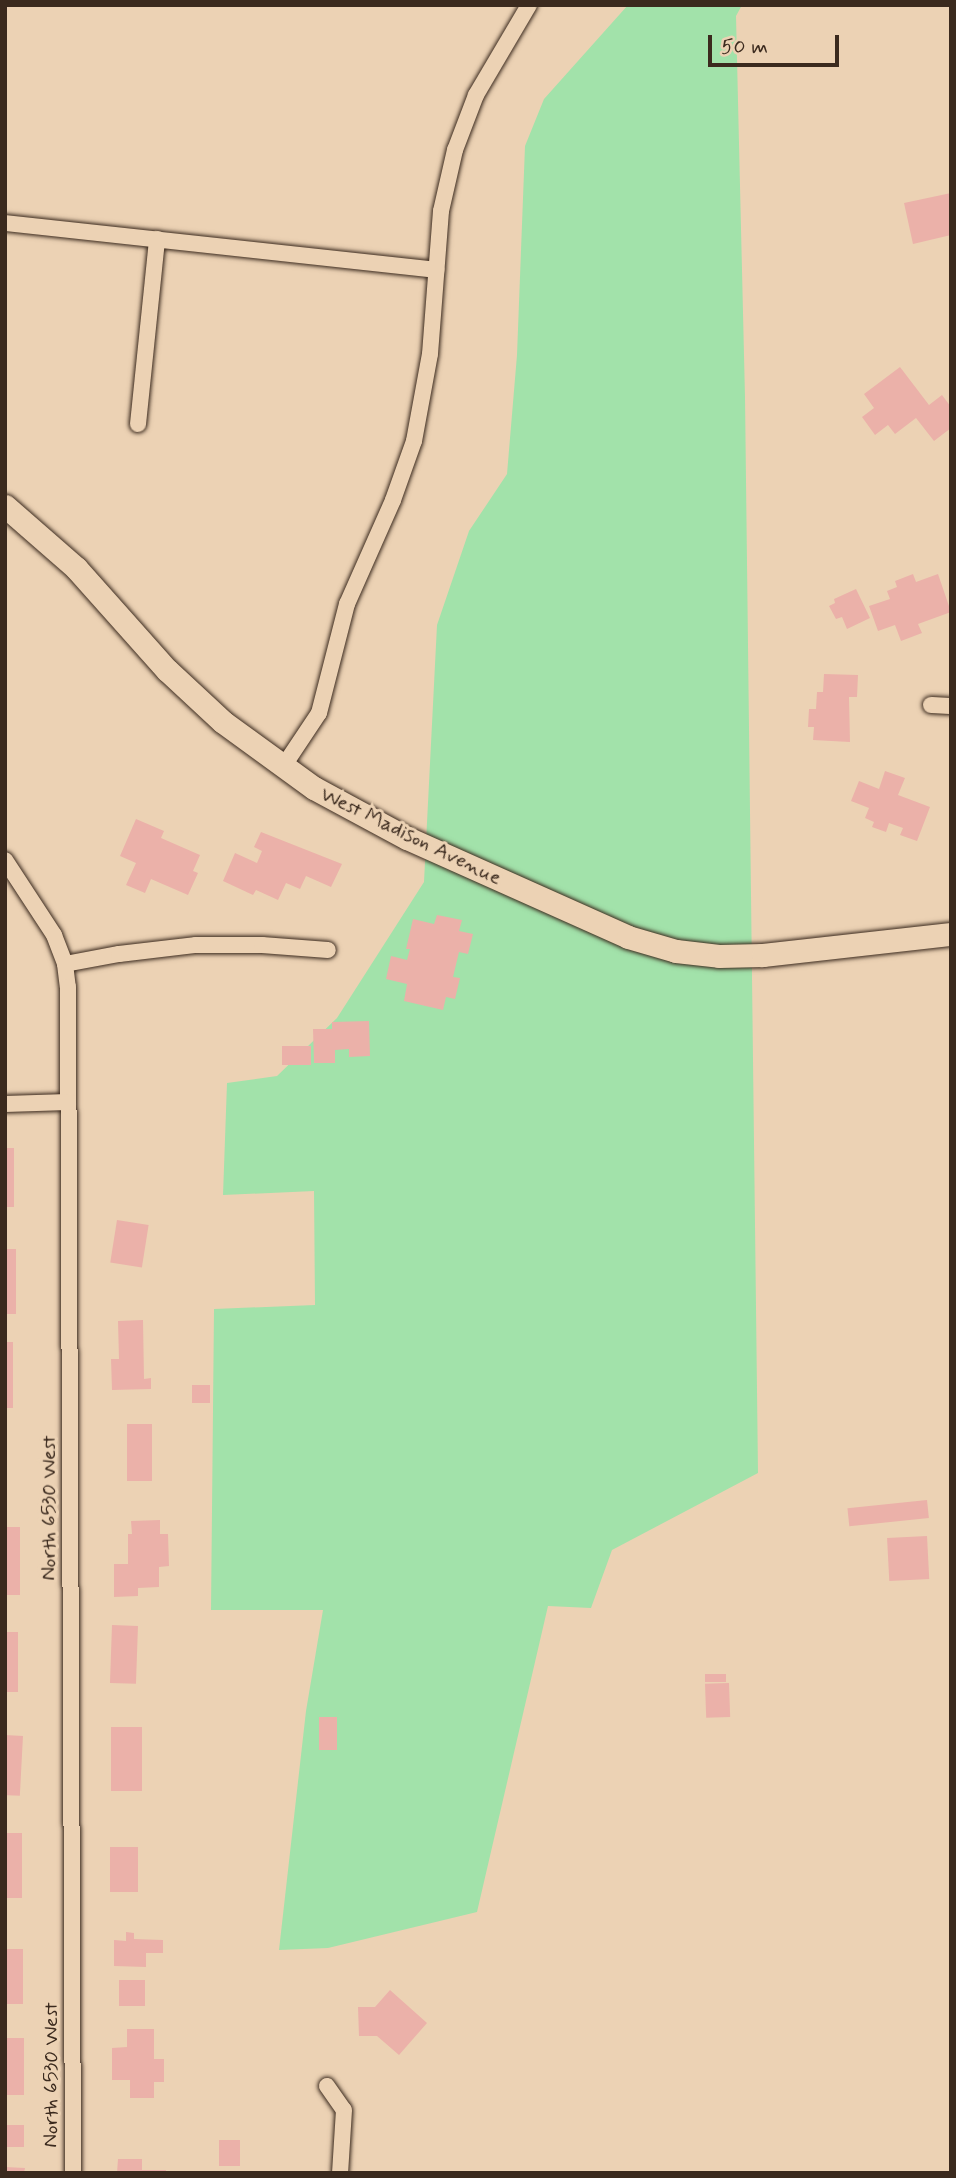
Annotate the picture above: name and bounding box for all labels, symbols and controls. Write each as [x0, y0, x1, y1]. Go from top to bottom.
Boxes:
scale bar [711, 21, 842, 65]
text: 50 m [721, 33, 768, 61]
street label: West Madison Avenue [319, 783, 503, 889]
street label: North 6530 West [36, 1435, 62, 1581]
street label: North 6530 West [38, 2002, 64, 2148]

